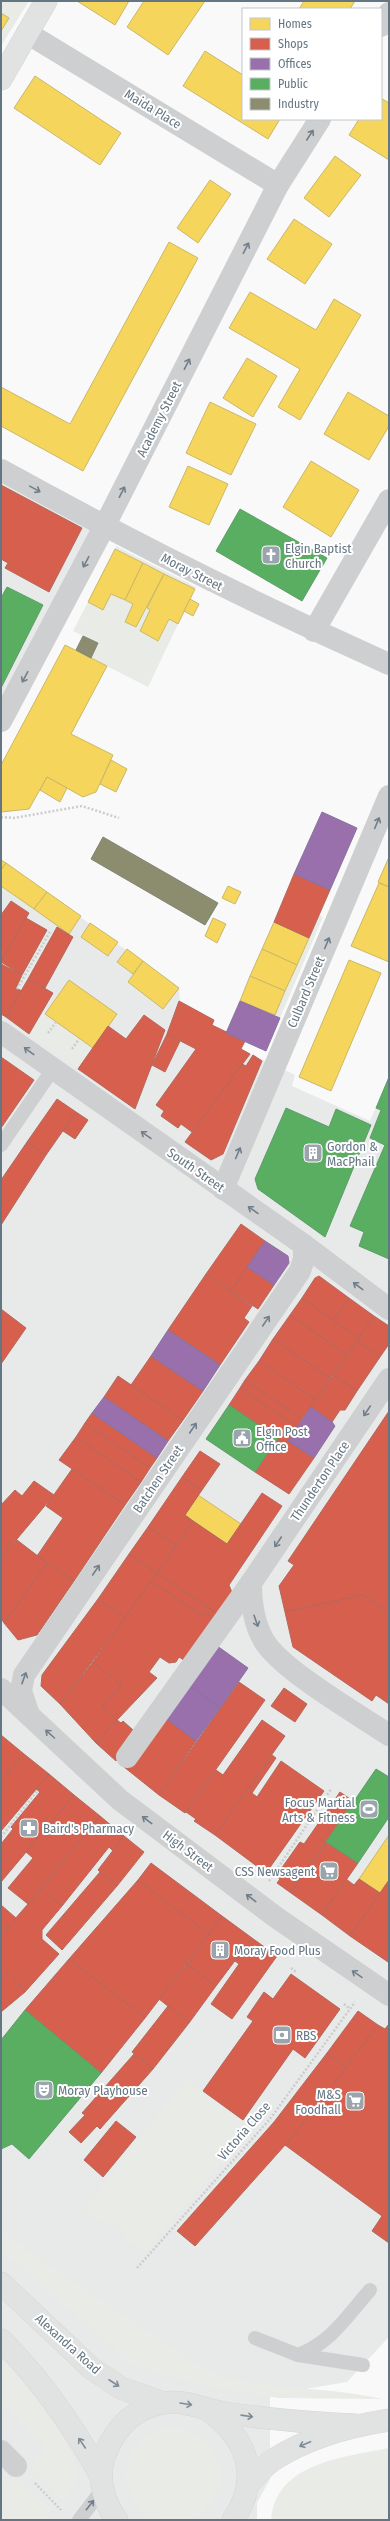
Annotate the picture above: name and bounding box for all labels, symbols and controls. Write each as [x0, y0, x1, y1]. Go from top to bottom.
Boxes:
legend [242, 8, 382, 120]
text: Homes [278, 17, 312, 31]
text: Shops [278, 37, 308, 51]
text: Offices [278, 57, 311, 71]
text: Public [278, 77, 308, 91]
street label: Maida Place [122, 86, 184, 132]
text: Industry [278, 97, 319, 111]
one-way arrow [306, 130, 314, 141]
one-way arrow [242, 242, 250, 254]
one-way arrow [184, 358, 191, 370]
street label: Academy Street [134, 378, 185, 459]
one-way arrow [29, 485, 41, 493]
one-way arrow [119, 487, 126, 499]
place label: Elgin Baptist Church [285, 541, 352, 571]
church icon: Elgin Baptist Church [260, 544, 282, 566]
street label: Moray Street [159, 550, 226, 594]
one-way arrow [81, 555, 89, 567]
one-way arrow [21, 670, 28, 682]
one-way arrow [374, 818, 382, 830]
one-way arrow [324, 938, 331, 950]
street label: Culbard Street [284, 953, 328, 1030]
one-way arrow [24, 1047, 35, 1056]
one-way arrow [141, 1131, 152, 1139]
place label: Gordon & MacPhail [327, 1139, 378, 1169]
building icon: Gordon & MacPhail [302, 1142, 324, 1164]
street label: South Street [165, 1145, 228, 1196]
one-way arrow [235, 1148, 243, 1160]
one-way arrow [247, 1206, 258, 1214]
one-way arrow [352, 1282, 363, 1290]
one-way arrow [262, 1316, 270, 1327]
one-way arrow [363, 1405, 371, 1416]
one-way arrow [189, 1423, 197, 1434]
place label: Elgin Post Office [256, 1424, 309, 1454]
public building icon: Elgin Post Office [231, 1427, 253, 1449]
street label: Thunderton Place [288, 1438, 352, 1524]
street label: Batchen Street [130, 1442, 187, 1516]
one-way arrow [274, 1536, 282, 1548]
one-way arrow [92, 1565, 100, 1576]
one-way arrow [253, 1614, 260, 1627]
one-way arrow [20, 1672, 28, 1684]
one-way arrow [45, 1729, 55, 1738]
place label: Focus Martial Arts & Fitness [282, 1795, 356, 1825]
sports icon: Focus Martial Arts & Fitness [358, 1798, 380, 1820]
one-way arrow [141, 1816, 152, 1825]
pharmacy icon: Baird's Pharmacy [18, 1817, 40, 1839]
place label: Baird's Pharmacy [43, 1821, 134, 1836]
street label: High Street [160, 1827, 217, 1875]
supermarket icon: CSS Newsagent [318, 1860, 340, 1882]
place label: CSS Newsagent [235, 1864, 316, 1879]
one-way arrow [245, 1894, 256, 1902]
building icon: Moray Food Plus [209, 1939, 231, 1961]
place label: Moray Food Plus [234, 1943, 321, 1958]
one-way arrow [351, 1970, 362, 1978]
bank icon: RBS [271, 2024, 293, 2046]
place label: RBS [296, 2028, 316, 2043]
theatre icon: Moray Playhouse [33, 2079, 55, 2101]
place label: Moray Playhouse [58, 2083, 148, 2098]
place label: M&S Foodhall [295, 2087, 342, 2117]
supermarket icon: M&S Foodhall [344, 2090, 366, 2112]
street label: Victoria Close [215, 2099, 273, 2163]
street label: Alexandra Road [32, 2311, 104, 2377]
one-way arrow [108, 2379, 119, 2387]
one-way arrow [179, 2400, 192, 2408]
one-way arrow [240, 2412, 253, 2420]
one-way arrow [78, 2437, 86, 2448]
one-way arrow [300, 2441, 312, 2448]
one-way arrow [86, 2499, 95, 2510]

